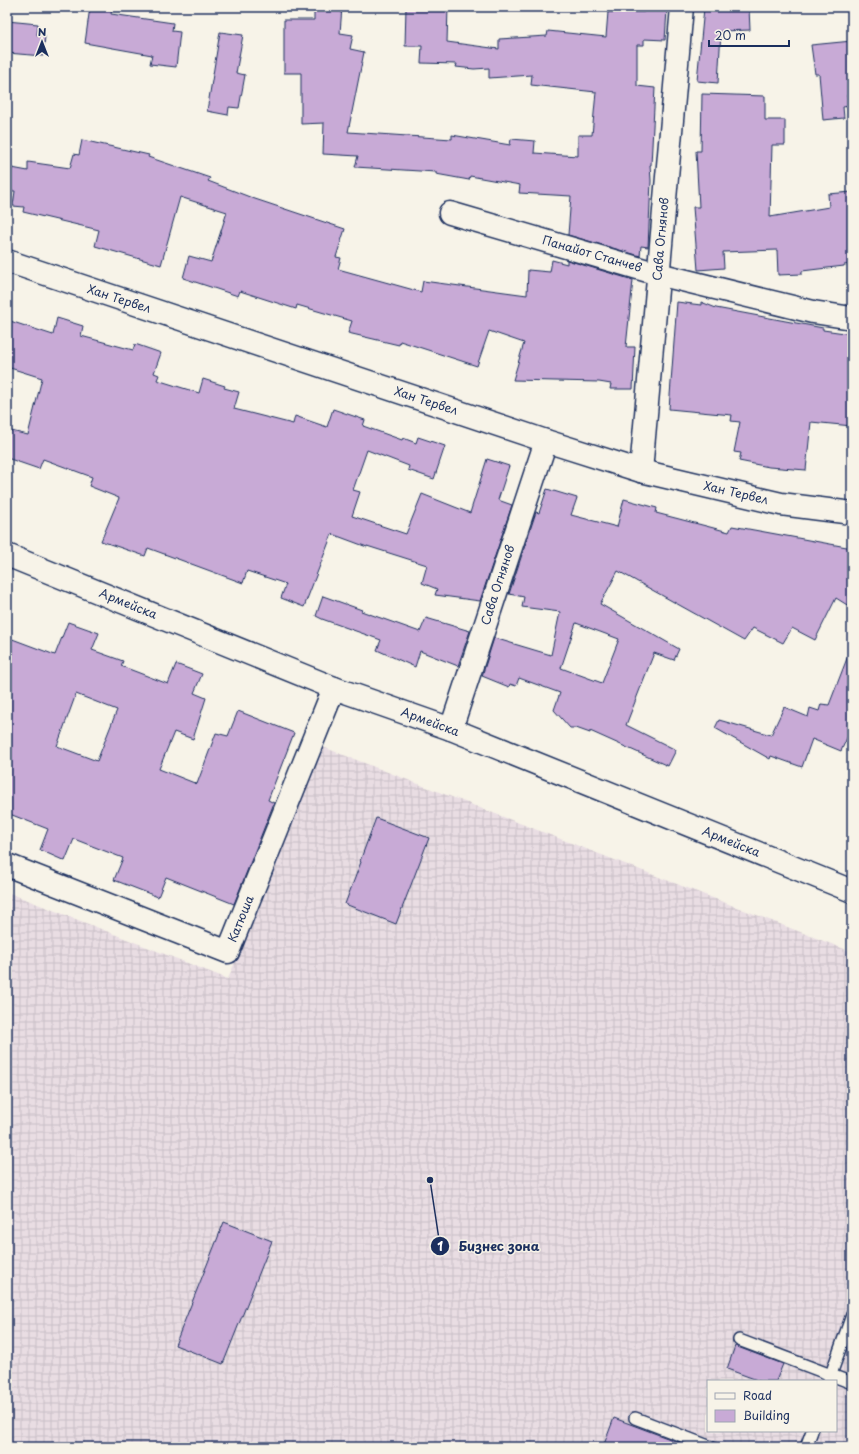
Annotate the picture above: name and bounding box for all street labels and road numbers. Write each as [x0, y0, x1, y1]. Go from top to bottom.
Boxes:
street label: Сава Огнянов [647, 197, 673, 281]
street label: Панайот Станчев [540, 230, 644, 276]
street label: Хан Тервел [85, 279, 153, 317]
street label: Хан Тервел [392, 381, 460, 419]
street label: Хан Тервел [702, 476, 770, 508]
street label: Сава Огнянов [476, 542, 519, 627]
street label: Армейска [97, 583, 161, 623]
street label: Армейска [399, 702, 463, 740]
street label: Армейска [700, 821, 764, 861]
street label: Катюша [222, 892, 258, 945]

